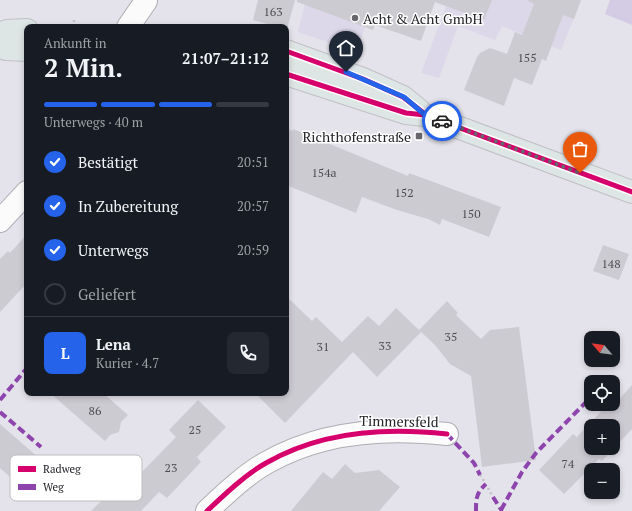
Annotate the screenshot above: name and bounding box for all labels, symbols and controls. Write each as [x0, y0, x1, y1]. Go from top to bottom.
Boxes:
house number: 163 [263, 4, 283, 19]
place label: Acht & Acht GmbH [363, 9, 483, 28]
marker: Acht & Acht GmbH [350, 13, 360, 23]
pin [329, 31, 363, 72]
text: Ankunft in [44, 34, 106, 52]
icon: home [335, 37, 357, 59]
text: 21:07–21:12 [182, 48, 269, 68]
text: 2 Min. [44, 50, 123, 84]
house number: 155 [517, 50, 537, 65]
courier [422, 101, 462, 141]
icon: car [431, 110, 453, 132]
text: Unterwegs · 40 m [44, 113, 143, 131]
place label: Richthofenstraße [302, 127, 411, 146]
marker: Richthofenstraße [414, 131, 424, 141]
pin [563, 132, 597, 173]
icon: bag [569, 138, 591, 160]
icon: check [44, 151, 66, 173]
text: Bestätigt [78, 152, 138, 172]
text: 20:51 [237, 153, 269, 171]
house number: 154a [311, 165, 337, 180]
house number: 152 [394, 185, 414, 200]
icon: check [44, 195, 66, 217]
text: In Zubereitung [78, 196, 178, 216]
text: 20:57 [237, 197, 269, 215]
house number: 150 [461, 206, 481, 221]
icon: check [44, 239, 66, 261]
text: Unterwegs [78, 240, 149, 260]
text: 20:59 [237, 241, 269, 259]
house number: 148 [601, 256, 621, 271]
text: Geliefert [78, 284, 136, 304]
house number: 35 [445, 329, 457, 344]
north arrow [584, 331, 620, 367]
map controls [584, 331, 620, 499]
button: phone [227, 332, 269, 374]
text: Lena [96, 334, 131, 354]
house number: 33 [379, 338, 391, 353]
house number: 31 [317, 339, 329, 354]
text: L [61, 343, 69, 363]
text: Kurier · 4.7 [96, 354, 159, 372]
button: locate [584, 375, 620, 411]
house number: 86 [89, 403, 102, 418]
street label: Timmersfeld [359, 411, 439, 431]
button: + [584, 419, 620, 455]
house number: 25 [189, 422, 201, 437]
legend [10, 455, 142, 501]
house number: 74 [562, 456, 575, 471]
house number: 23 [165, 460, 177, 475]
text: Radweg [43, 462, 81, 476]
button: − [584, 463, 620, 499]
text: Weg [43, 480, 64, 494]

